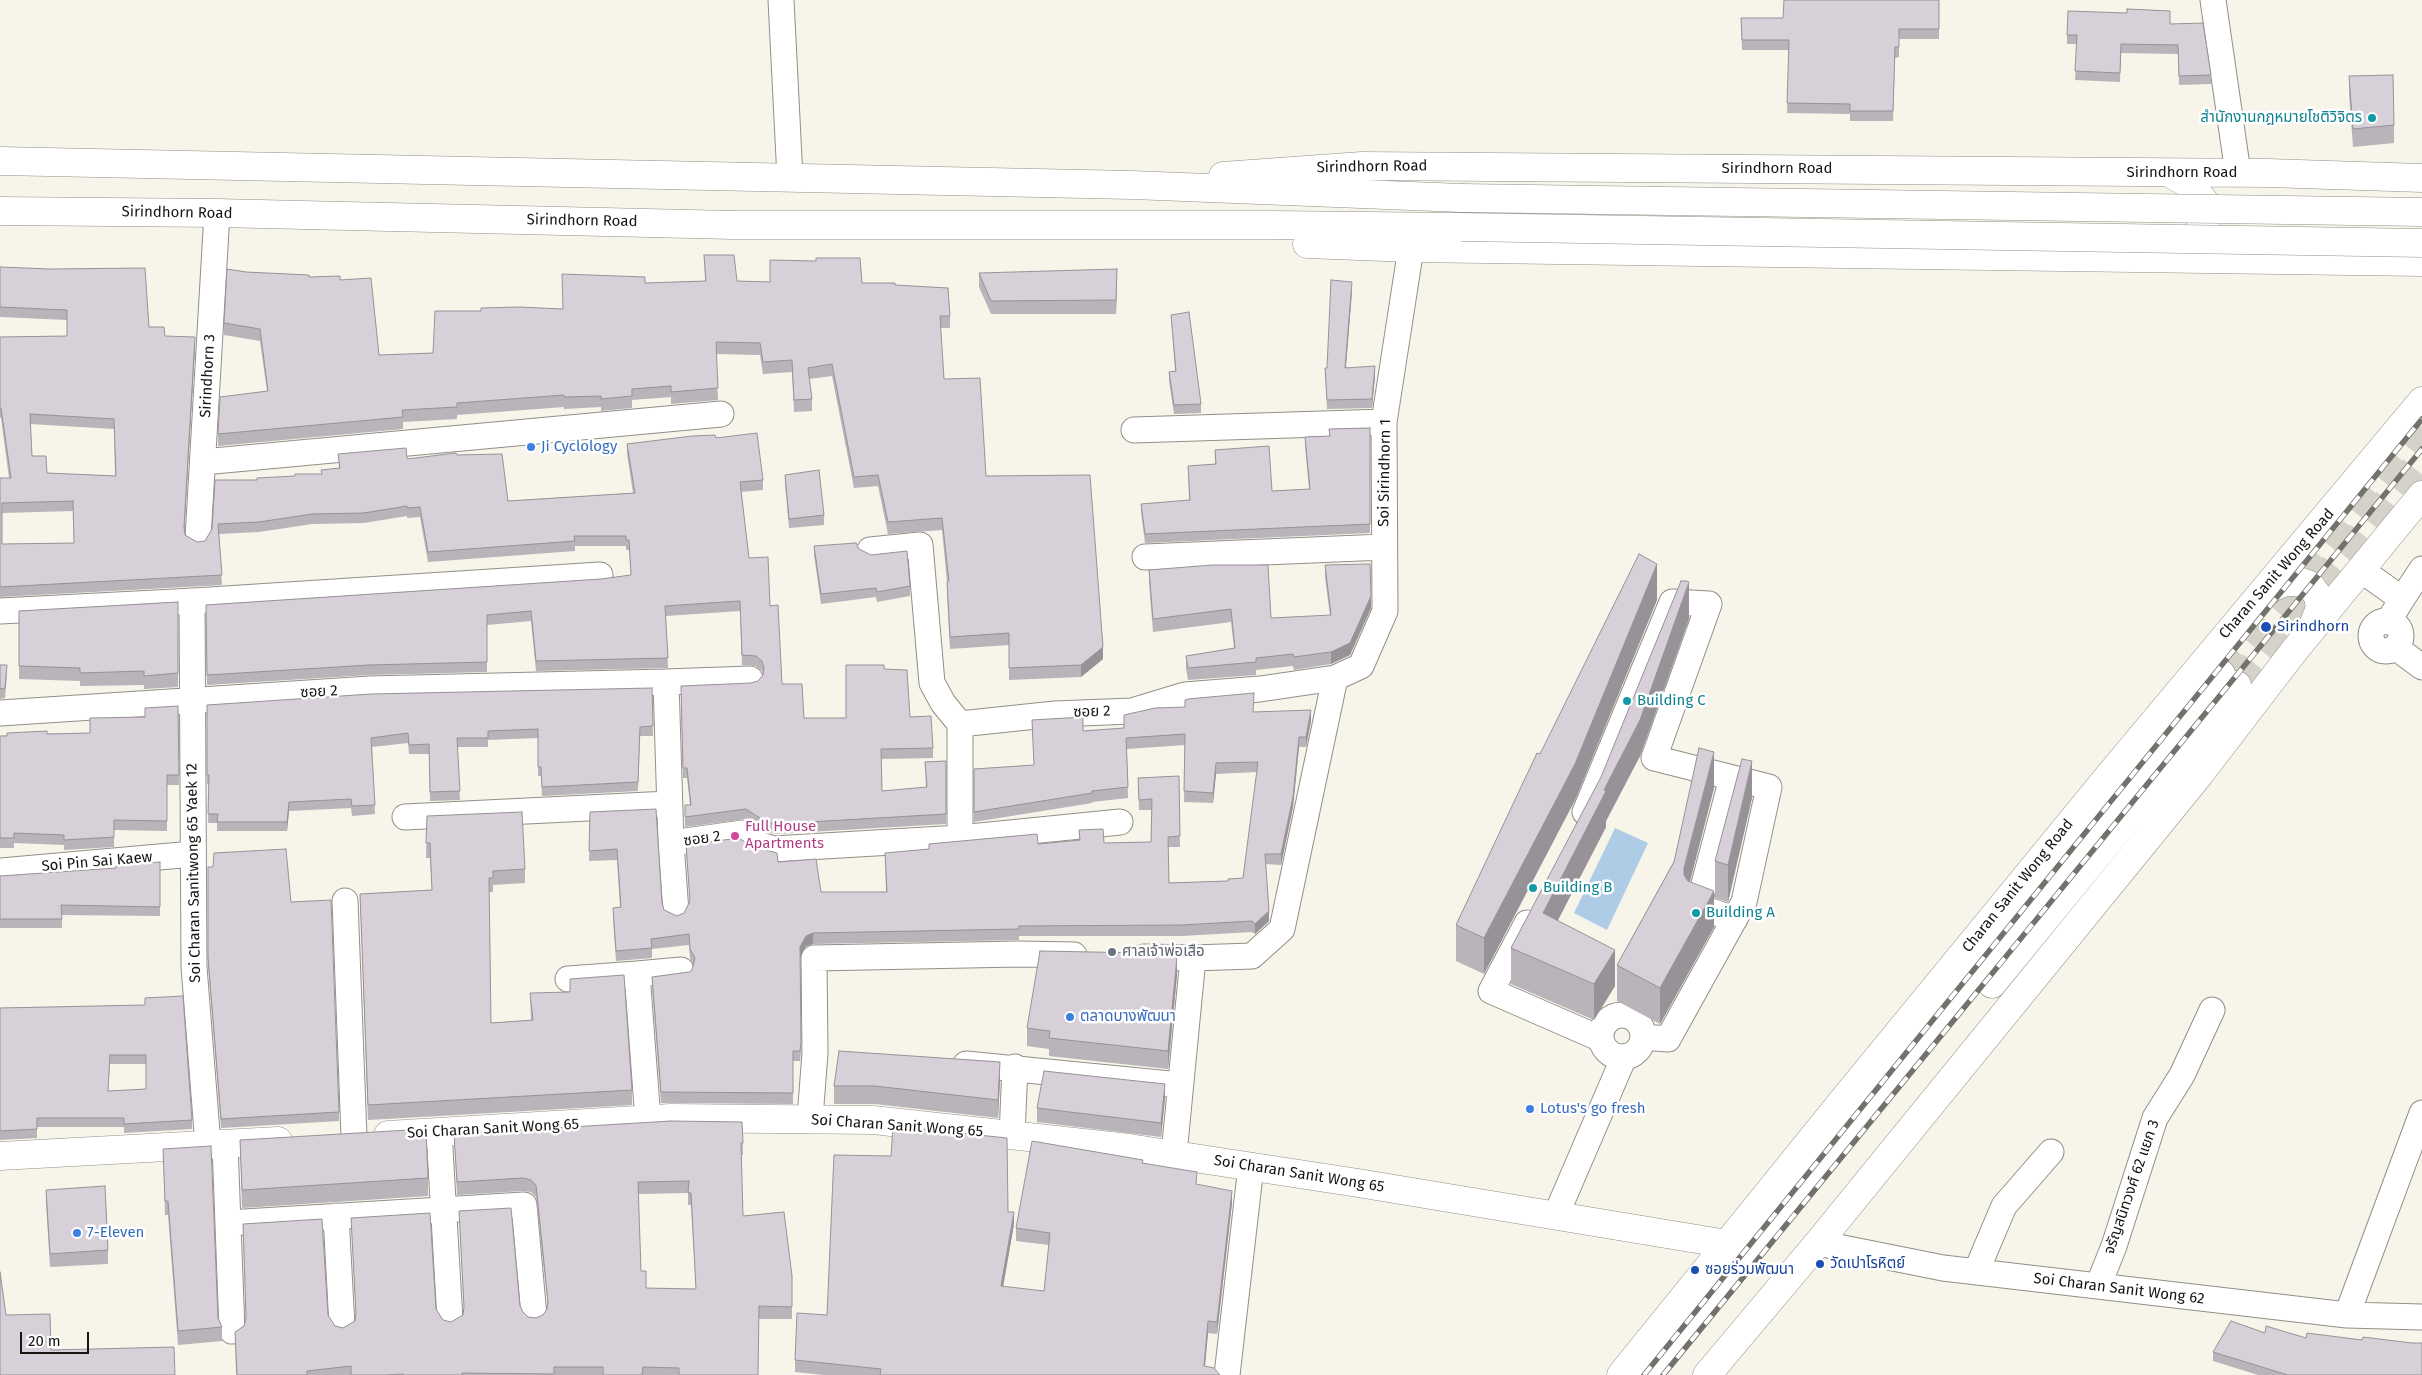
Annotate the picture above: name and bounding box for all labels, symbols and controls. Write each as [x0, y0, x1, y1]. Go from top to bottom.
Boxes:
place label: สำนักงานกฎหมายโชติวิจิตร [2200, 109, 2362, 127]
marker: สำนักงานกฎหมายโชติวิจิตร [2366, 112, 2378, 124]
street label: Sirindhorn Road [1316, 157, 1428, 177]
street label: Sirindhorn Road [1722, 160, 1832, 178]
street label: Sirindhorn Road [2127, 164, 2237, 182]
street label: Sirindhorn Road [121, 203, 233, 223]
street label: Sirindhorn Road [526, 211, 638, 231]
street label: Sirindhorn 3 [197, 334, 219, 418]
street label: Soi Sirindhorn 1 [1375, 419, 1395, 527]
place label: Ji Cyclology [541, 438, 617, 456]
marker: Ji Cyclology [525, 441, 537, 453]
street label: Charan Sanit Wong Road [2216, 505, 2338, 643]
place label: Sirindhorn [2277, 618, 2349, 636]
marker: Sirindhorn [2259, 620, 2273, 634]
street label: ซอย 2 [300, 682, 338, 702]
place label: Building C [1637, 692, 1706, 710]
marker: Building C [1621, 695, 1633, 707]
street label: ซอย 2 [1073, 702, 1111, 722]
street label: Soi Charan Sanitwong 65 Yaek 12 [183, 763, 205, 983]
street label: Charan Sanit Wong Road [1959, 816, 2077, 956]
place label: Full House Apartments [745, 818, 824, 853]
street label: ซอย 2 [682, 827, 722, 851]
marker: Full House Apartments [729, 830, 741, 842]
street label: Soi Pin Sai Kaew [41, 848, 153, 876]
place label: Building B [1543, 879, 1612, 897]
marker: Building B [1527, 882, 1539, 894]
place label: Building A [1706, 904, 1775, 922]
marker: Building A [1690, 907, 1702, 919]
place label: ศาลเจ้าพ่อเสือ [1122, 943, 1205, 961]
marker: ศาลเจ้าพ่อเสือ [1106, 946, 1118, 958]
place label: ตลาดบางพัฒนา [1080, 1008, 1176, 1026]
marker: ตลาดบางพัฒนา [1064, 1011, 1076, 1023]
place label: Lotus's go fresh [1540, 1100, 1646, 1118]
marker: Lotus's go fresh [1524, 1103, 1536, 1115]
street label: Soi Charan Sanit Wong 65 [810, 1111, 984, 1141]
street label: Soi Charan Sanit Wong 65 [407, 1116, 579, 1142]
street label: จรัญสนิทวงศ์ 62 แยก 3 [2100, 1117, 2164, 1257]
street label: Soi Charan Sanit Wong 65 [1213, 1152, 1385, 1196]
place label: 7-Eleven [87, 1224, 144, 1242]
marker: 7-Eleven [71, 1227, 83, 1239]
place label: วัดเปาโรหิตย์ [1830, 1255, 1905, 1273]
marker: วัดเปาโรหิตย์ [1814, 1258, 1826, 1270]
place label: ซอยร่วมพัฒนา [1705, 1261, 1794, 1279]
marker: ซอยร่วมพัฒนา [1689, 1264, 1701, 1276]
street label: Soi Charan Sanit Wong 62 [2033, 1270, 2205, 1308]
scale bar [22, 1322, 91, 1354]
text: 20 m [28, 1332, 61, 1350]

